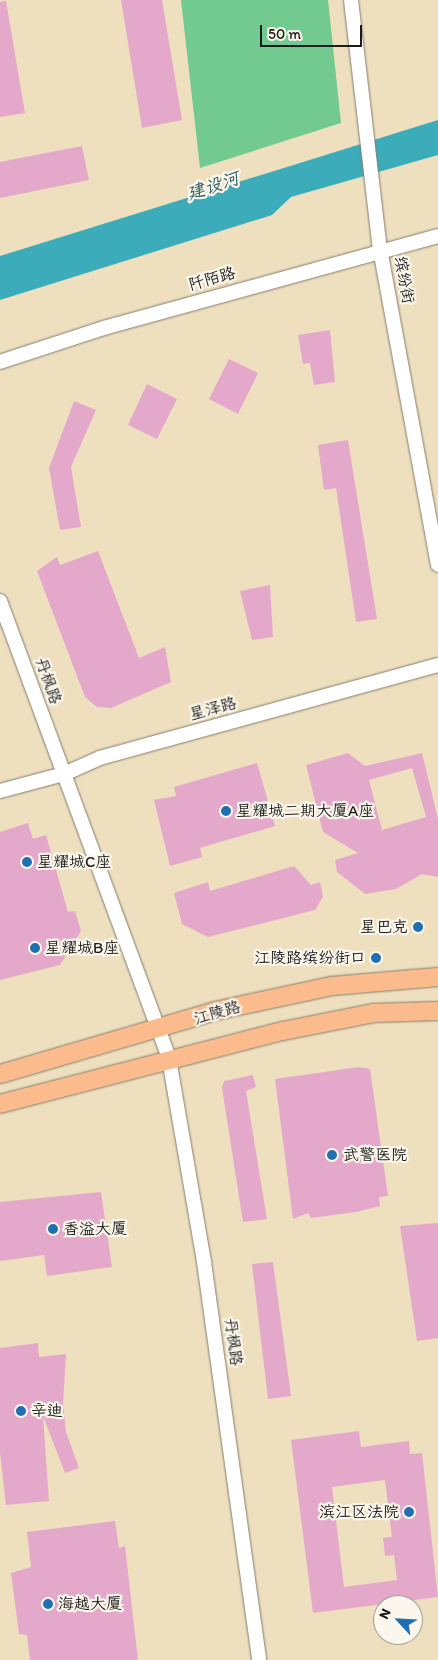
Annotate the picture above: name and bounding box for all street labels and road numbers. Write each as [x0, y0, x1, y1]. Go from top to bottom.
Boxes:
street label: 缤纷街 [390, 255, 418, 305]
street label: 阡陌路 [186, 263, 238, 295]
street label: 丹枫路 [31, 655, 65, 707]
street label: 星泽路 [187, 694, 239, 724]
street label: 江陵路 [191, 997, 243, 1029]
street label: 丹枫路 [220, 1317, 246, 1367]

